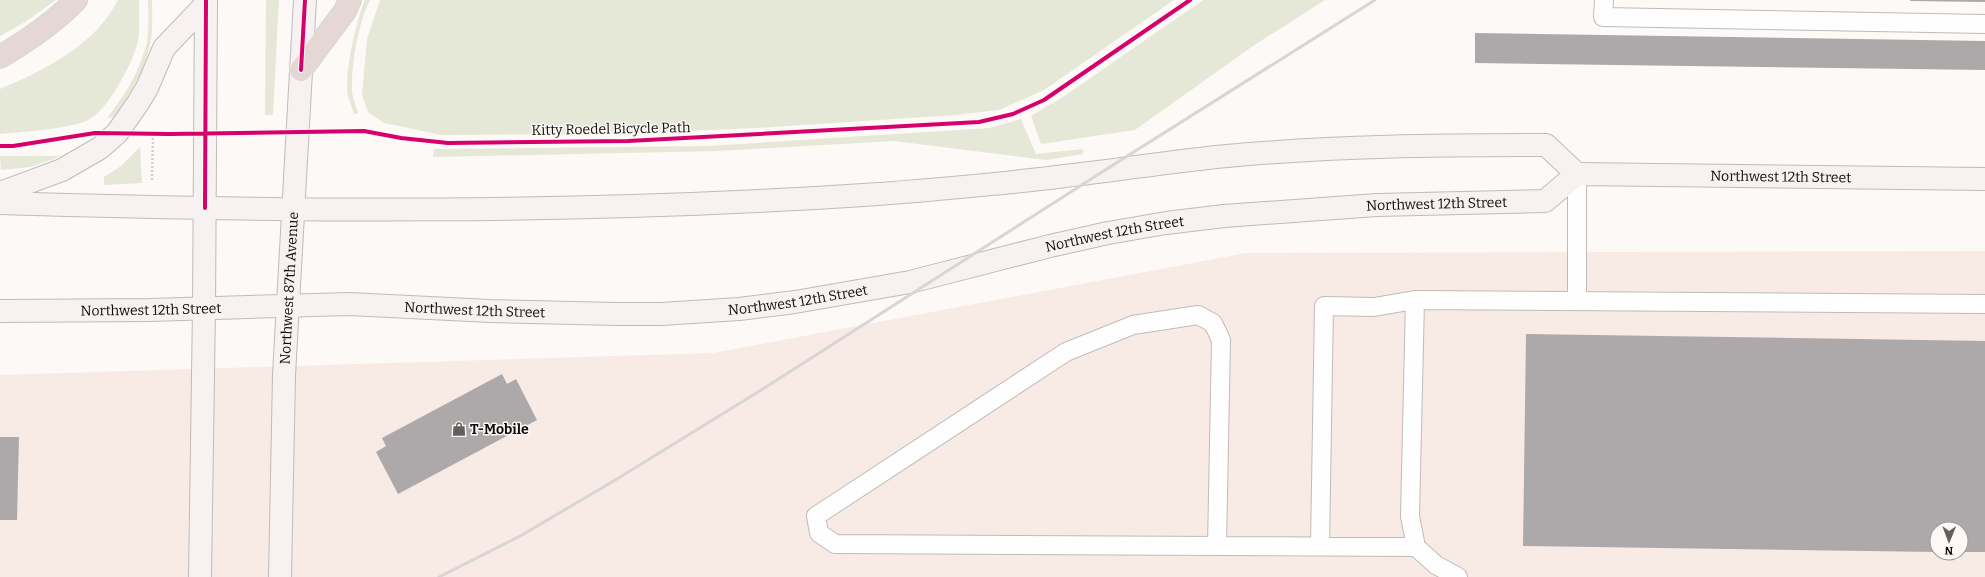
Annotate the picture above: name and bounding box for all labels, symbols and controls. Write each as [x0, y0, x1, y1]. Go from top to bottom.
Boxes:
street label: Kitty Roedel Bicycle Path [531, 119, 691, 139]
street label: Northwest 12th Street [1710, 167, 1851, 186]
street label: Northwest 12th Street [1366, 193, 1507, 214]
street label: Northwest 87th Avenue [276, 211, 302, 365]
street label: Northwest 12th Street [1044, 212, 1185, 255]
street label: Northwest 12th Street [728, 281, 869, 318]
street label: Northwest 12th Street [404, 298, 545, 321]
street label: Northwest 12th Street [80, 299, 222, 319]
shop icon: T-Mobile [451, 421, 467, 437]
place label: T-Mobile [470, 421, 529, 438]
north arrow [1929, 521, 1969, 561]
text: N [1944, 544, 1953, 557]

